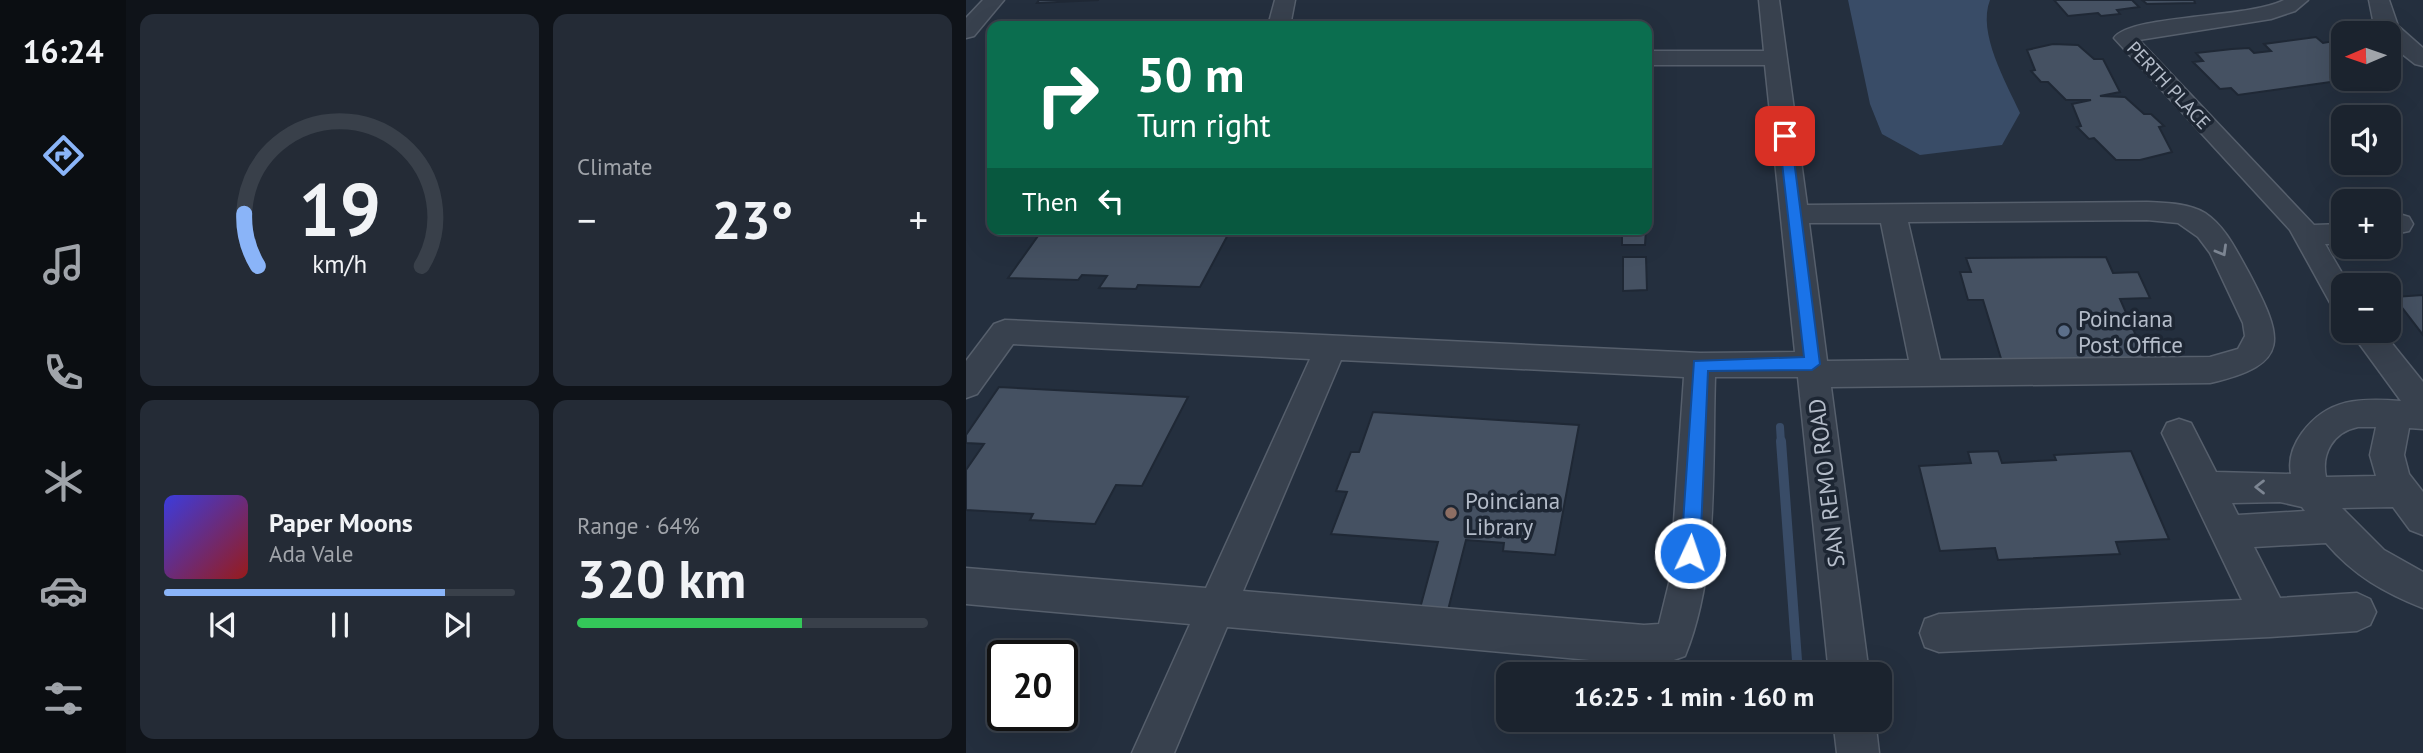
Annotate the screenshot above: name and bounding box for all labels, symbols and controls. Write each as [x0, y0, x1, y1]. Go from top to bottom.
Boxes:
north arrow [2331, 21, 2401, 91]
map controls [2331, 21, 2401, 343]
text: 16:24 [22, 30, 104, 72]
street label: PERTH PLACE [2122, 36, 2216, 134]
text: 50 m [1137, 42, 1244, 106]
icon: right [1022, 49, 1113, 140]
text: Turn right [1137, 104, 1271, 146]
button: sound [2331, 105, 2401, 175]
pin [1755, 106, 1815, 166]
icon: arrive [1766, 117, 1804, 155]
icon: directions [39, 131, 88, 180]
text: Climate [577, 152, 652, 181]
text: 19 [298, 162, 381, 256]
icon: left [1092, 182, 1130, 220]
text: Then [1022, 185, 1078, 218]
text: 23° [712, 186, 793, 253]
button: + [2331, 189, 2401, 259]
text: − [577, 195, 596, 244]
text: + [909, 195, 928, 244]
icon: music [39, 240, 88, 289]
one-way arrow [2214, 244, 2227, 257]
text: km/h [312, 248, 367, 280]
button: − [2331, 273, 2401, 343]
place label: Poinciana Post Office [2078, 304, 2183, 359]
marker: Poinciana Post Office [2056, 323, 2072, 339]
icon: phone [39, 348, 88, 397]
street label: SAN REMO ROAD [1801, 397, 1851, 569]
icon: climate [39, 457, 88, 506]
one-way arrow [2254, 480, 2265, 495]
place label: Poinciana Library [1465, 486, 1560, 541]
marker: Poinciana Library [1443, 505, 1459, 521]
text: Paper Moons [269, 506, 413, 539]
text: Range · 64% [577, 511, 700, 540]
position arrow [1653, 516, 1727, 590]
text: Ada Vale [269, 539, 353, 568]
text: 320 km [577, 545, 746, 612]
icon: car [39, 566, 88, 615]
icon: previous [204, 606, 242, 644]
icon: pause [321, 606, 359, 644]
icon: next [438, 606, 476, 644]
speed limit sign: 20 [987, 640, 1078, 731]
icon: filters [39, 674, 88, 723]
text: 16:25 · 1 min · 160 m [1574, 680, 1814, 713]

